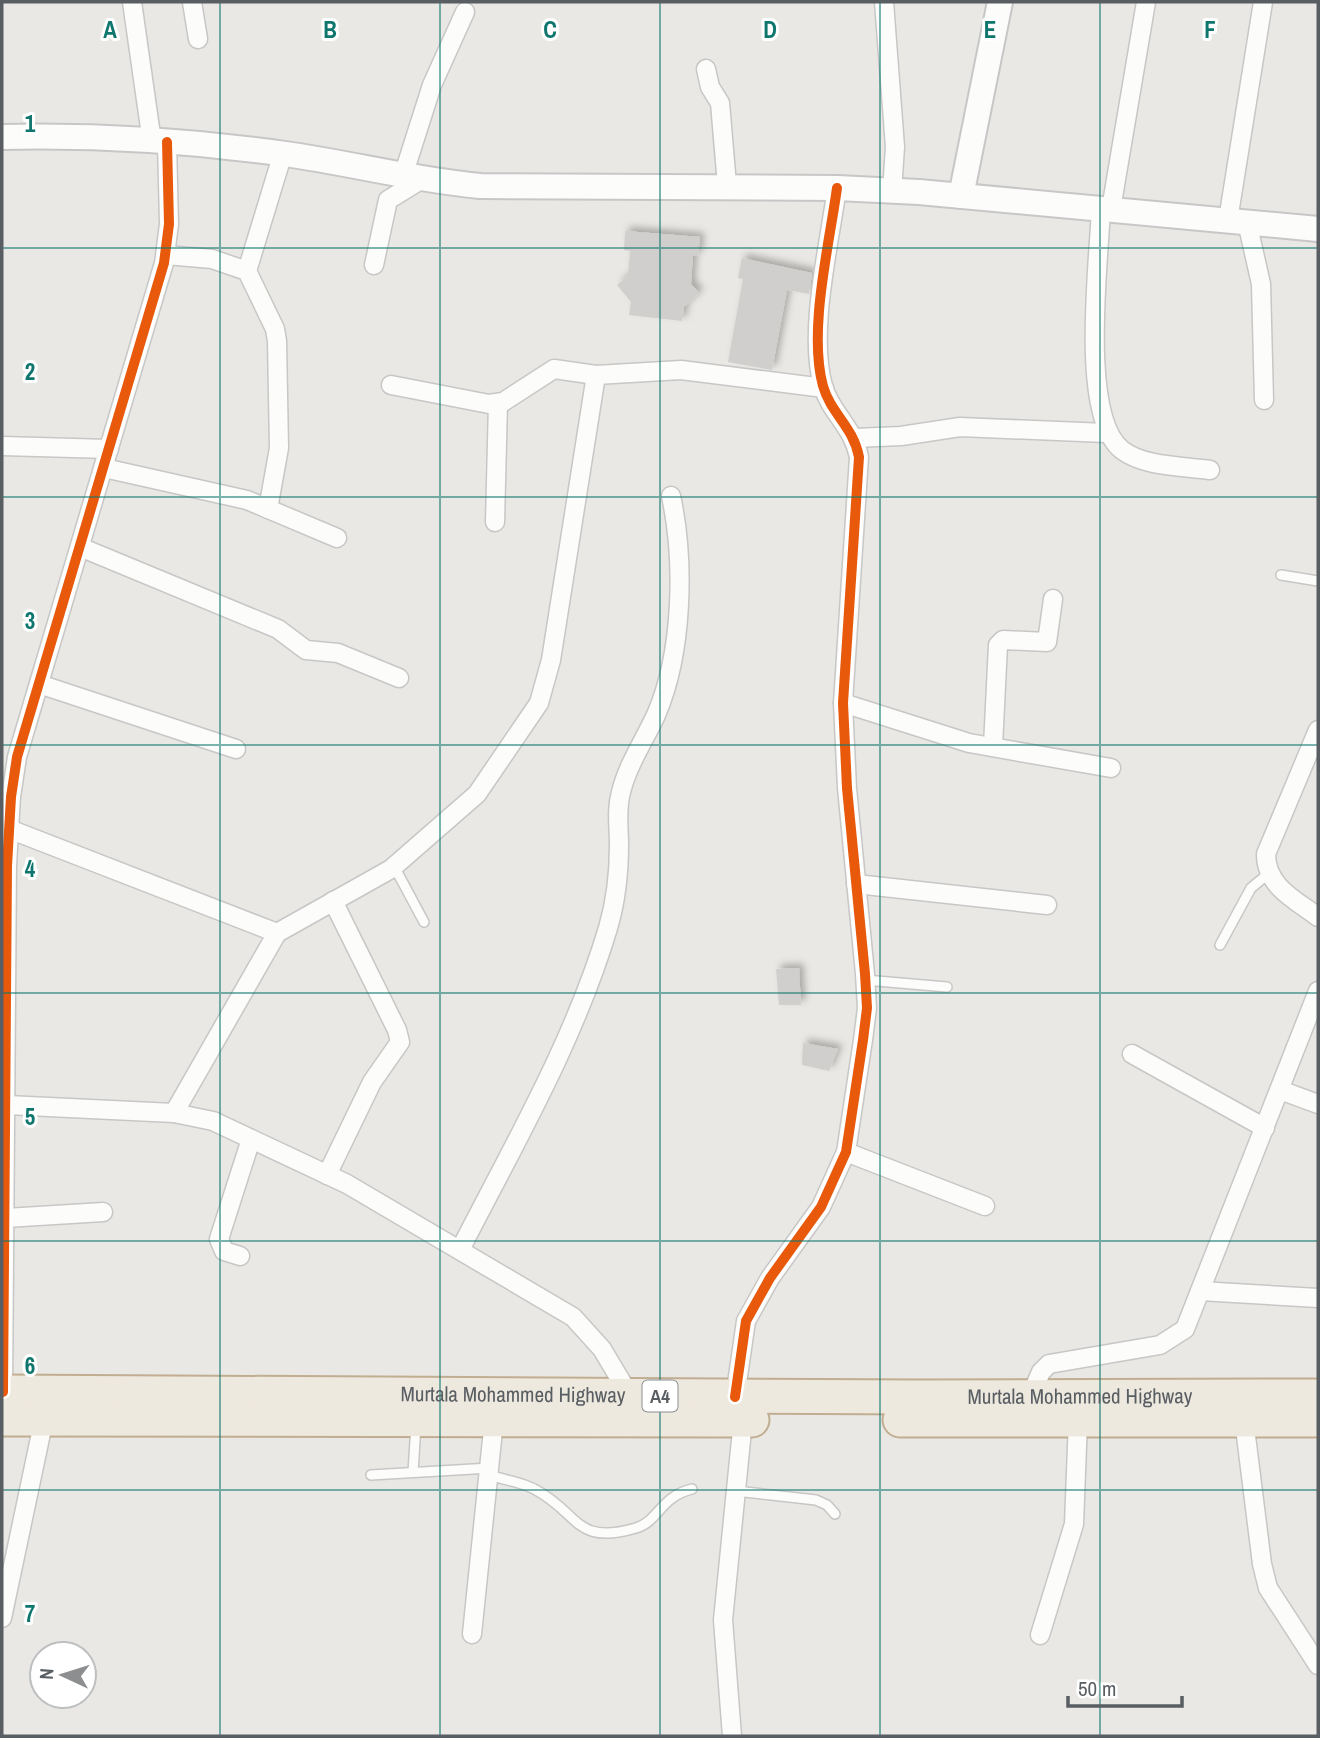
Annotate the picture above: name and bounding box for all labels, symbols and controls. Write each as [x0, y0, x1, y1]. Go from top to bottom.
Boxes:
text: A [103, 14, 117, 45]
text: B [323, 14, 337, 45]
text: C [543, 14, 557, 45]
text: D [763, 14, 777, 45]
text: E [984, 14, 996, 45]
text: F [1204, 14, 1216, 45]
text: 1 [25, 108, 36, 139]
text: 2 [25, 356, 35, 387]
text: 3 [25, 605, 35, 636]
text: 4 [25, 853, 36, 884]
text: 5 [25, 1101, 35, 1132]
text: 6 [25, 1350, 35, 1381]
street label: Murtala Mohammed Highway [400, 1379, 626, 1409]
road number: A4 [642, 1380, 678, 1412]
street label: Murtala Mohammed Highway [967, 1381, 1193, 1411]
text: 7 [25, 1598, 35, 1629]
north arrow [28, 1640, 98, 1710]
scale bar [1068, 1664, 1182, 1708]
text: N [33, 1667, 59, 1680]
text: 50 m [1078, 1674, 1116, 1703]

